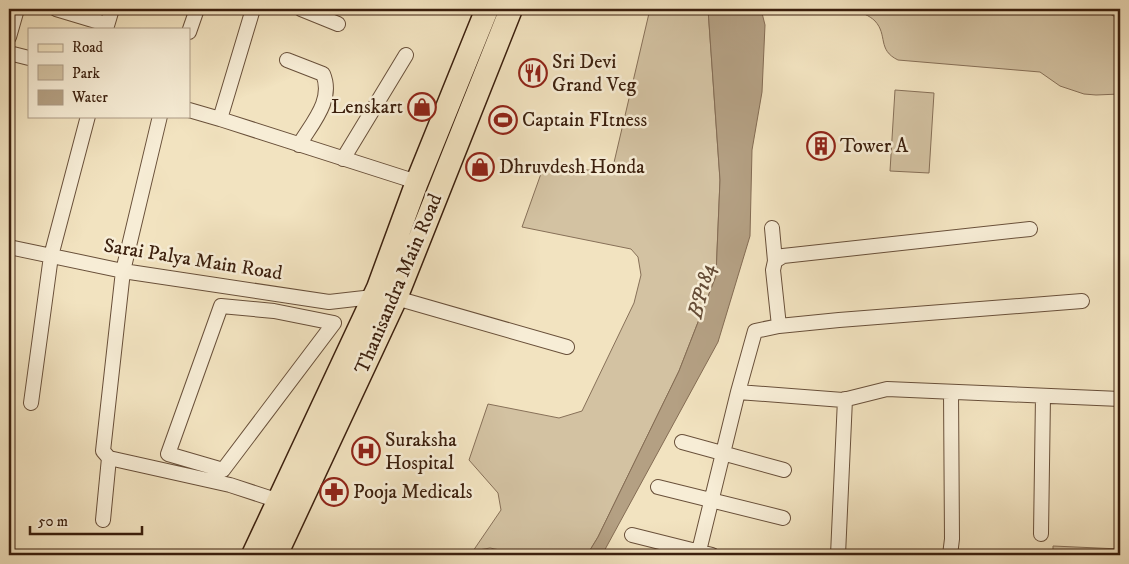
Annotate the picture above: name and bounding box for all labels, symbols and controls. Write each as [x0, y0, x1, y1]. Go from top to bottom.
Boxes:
legend [28, 28, 190, 118]
text: Road [72, 38, 104, 57]
place label: Sri Devi Grand Veg [552, 50, 636, 98]
restaurant icon: Sri Devi Grand Veg [518, 58, 548, 88]
text: Park [72, 64, 101, 83]
text: Water [71, 88, 108, 107]
shop icon: Lenskart [407, 92, 437, 122]
place label: Lenskart [331, 95, 403, 120]
sports icon: Captain FItness [488, 105, 518, 135]
place label: Captain FItness [522, 108, 648, 133]
building icon: Tower A [806, 131, 836, 161]
place label: Tower A [840, 134, 909, 159]
shop icon: Dhruvdesh Honda [465, 152, 495, 182]
place label: Dhruvdesh Honda [499, 155, 645, 180]
street label: Thanisandra Main Road [350, 190, 448, 378]
street label: Sarai Palya Main Road [102, 234, 284, 286]
water label: BP184 [682, 261, 722, 322]
place label: Suraksha Hospital [385, 428, 457, 476]
hospital icon: Suraksha Hospital [351, 436, 381, 466]
pharmacy icon: Pooja Medicals [319, 477, 349, 507]
place label: Pooja Medicals [353, 480, 473, 505]
scale bar [30, 504, 142, 536]
text: 50 m [38, 512, 68, 531]

